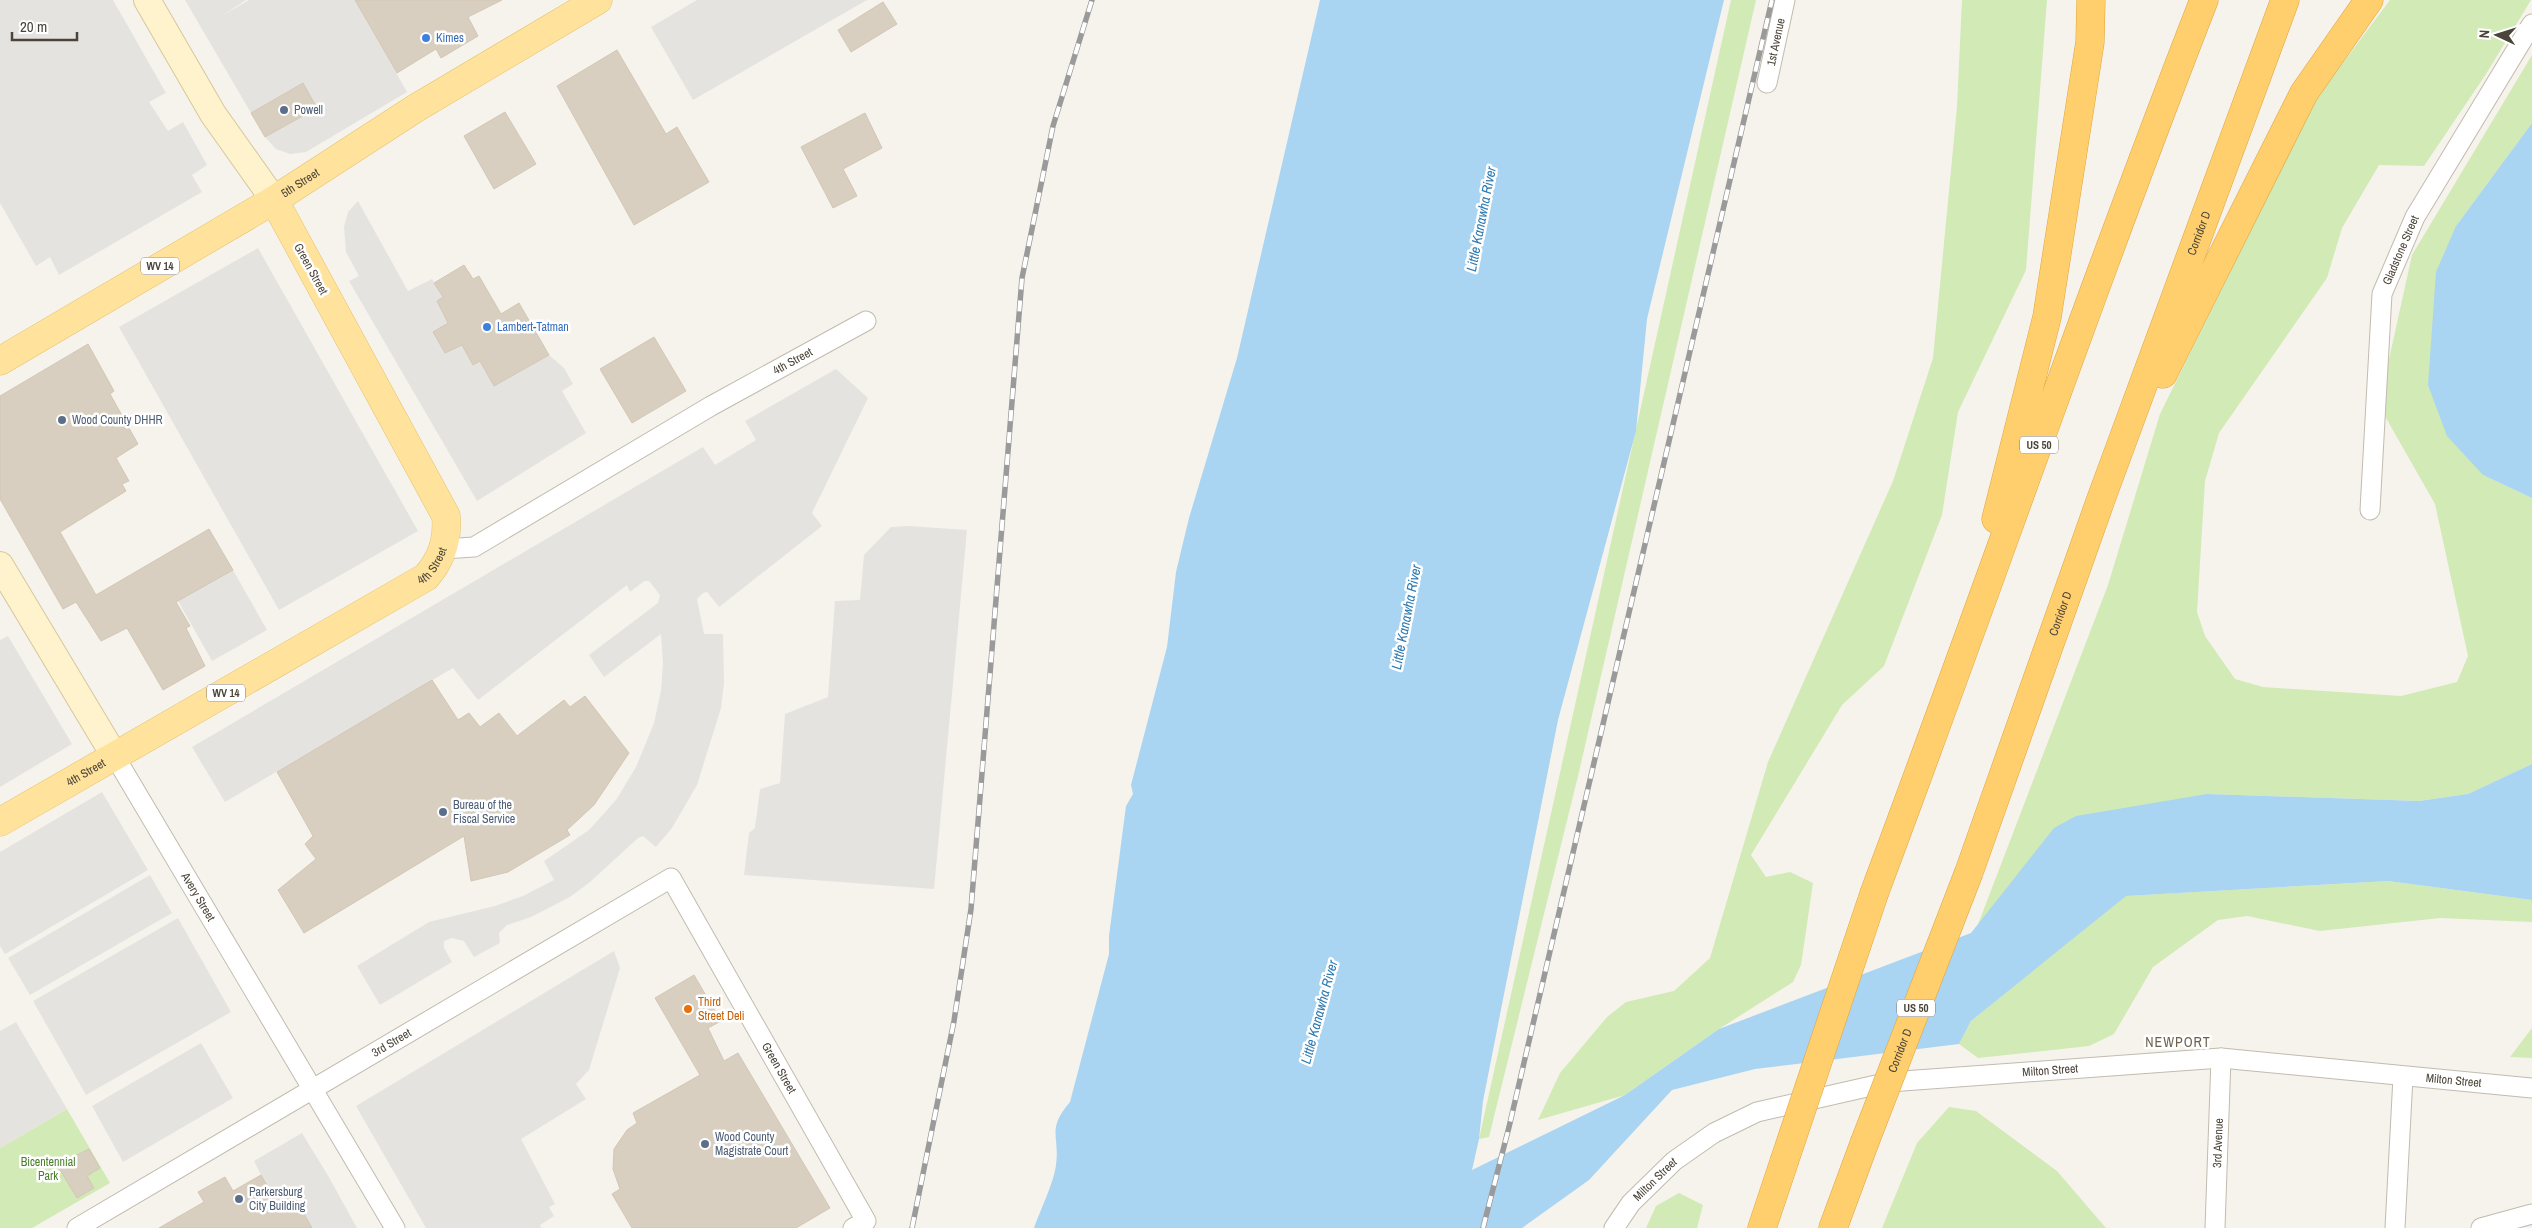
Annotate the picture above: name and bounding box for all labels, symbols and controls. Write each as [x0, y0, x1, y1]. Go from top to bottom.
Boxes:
scale bar [12, 10, 78, 42]
north arrow [2472, 10, 2522, 60]
text: 20 m [20, 16, 47, 37]
street label: 1st Avenue [1763, 16, 1789, 67]
text: N [2475, 29, 2493, 39]
place label: Kimes [436, 30, 464, 46]
marker: Kimes [420, 32, 432, 44]
place label: Powell [294, 102, 323, 118]
marker: Powell [278, 104, 290, 116]
water label: Little Kanawha River [1462, 164, 1500, 273]
street label: 5th Street [278, 165, 323, 201]
street label: Corridor D [2184, 209, 2214, 258]
street label: Gladstone Street [2379, 213, 2423, 287]
street label: Green Street [290, 240, 332, 298]
road number: WV 14 [141, 258, 179, 274]
place label: Lambert-Tatman [497, 319, 569, 335]
marker: Lambert-Tatman [481, 321, 493, 333]
street label: 4th Street [770, 344, 816, 379]
place label: Wood County DHHR [72, 412, 163, 428]
marker: Wood County DHHR [56, 414, 68, 426]
road number: US 50 [2020, 436, 2058, 454]
street label: 4th Street [414, 545, 451, 588]
water label: Little Kanawha River [1387, 562, 1425, 671]
street label: Corridor D [2045, 589, 2076, 638]
road number: WV 14 [207, 684, 245, 701]
street label: 4th Street [63, 755, 109, 790]
place label: Bureau of the Fiscal Service [453, 797, 515, 827]
marker: Bureau of the Fiscal Service [437, 806, 449, 818]
street label: Avery Street [177, 869, 219, 924]
water label: Little Kanawha River [1297, 957, 1342, 1066]
place label: Third Street Deli [698, 994, 745, 1024]
road number: US 50 [1897, 1000, 1935, 1016]
marker: Third Street Deli [682, 1003, 694, 1015]
street label: 3rd Street [369, 1025, 414, 1061]
street label: Corridor D [1884, 1026, 1916, 1075]
district label: NEWPORT [2145, 1033, 2211, 1051]
street label: Green Street [758, 1039, 800, 1097]
street label: Milton Street [2022, 1060, 2079, 1080]
street label: Milton Street [2425, 1070, 2483, 1091]
street label: 3rd Avenue [2209, 1118, 2227, 1168]
place label: Wood County Magistrate Court [715, 1129, 789, 1159]
marker: Wood County Magistrate Court [699, 1138, 711, 1150]
street label: Milton Street [1630, 1153, 1680, 1205]
park label: Bicentennial Park [21, 1154, 75, 1184]
place label: Parkersburg City Building [249, 1184, 306, 1214]
marker: Parkersburg City Building [233, 1193, 245, 1205]

